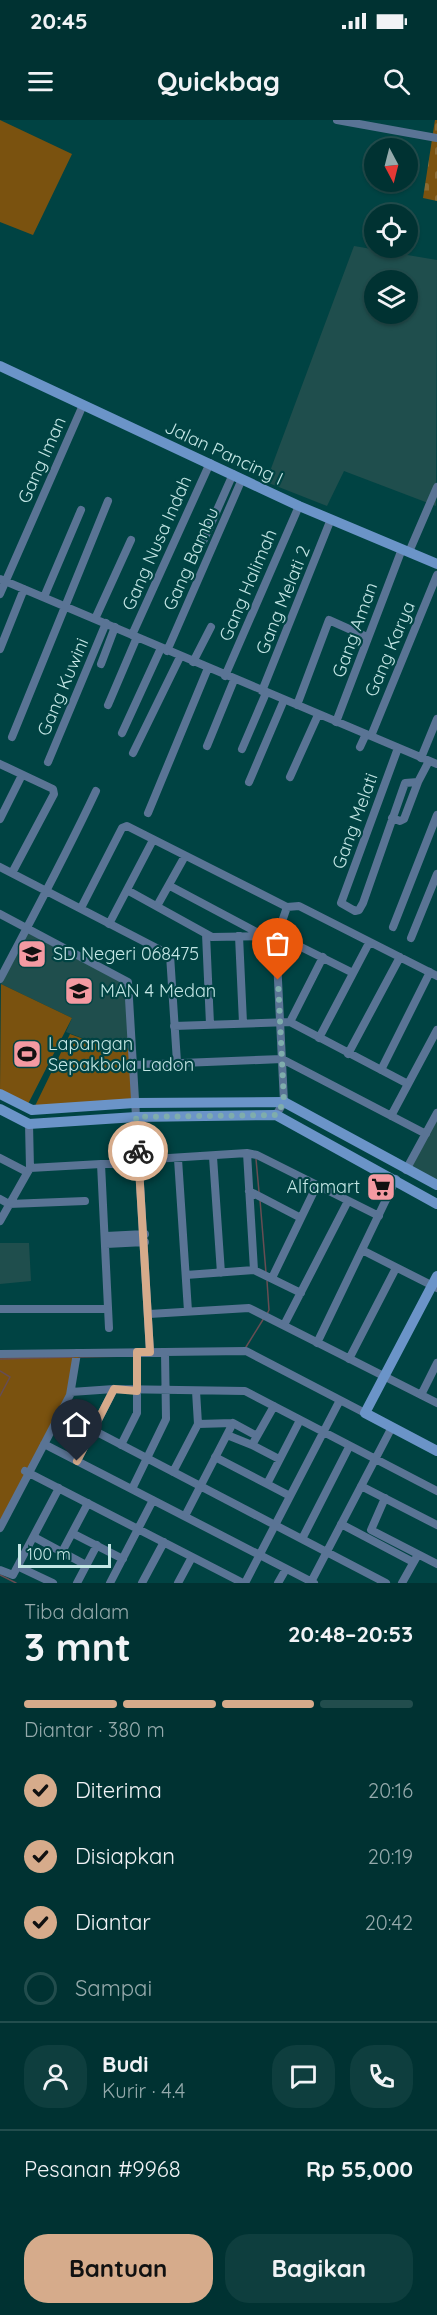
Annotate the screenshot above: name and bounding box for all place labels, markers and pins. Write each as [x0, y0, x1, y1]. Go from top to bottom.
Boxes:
pin [252, 918, 303, 980]
school or university icon: SD Negeri 068475 [16, 938, 48, 970]
place label: SD Negeri 068475 [53, 942, 199, 965]
school or university icon: MAN 4 Medan [63, 975, 95, 1007]
place label: MAN 4 Medan [100, 979, 216, 1002]
place label: Lapangan Sepakbola Ladon [48, 1032, 194, 1076]
sports icon: Lapangan Sepakbola Ladon [11, 1038, 43, 1070]
supermarket icon: Alfamart [365, 1171, 397, 1203]
place label: Alfamart [286, 1175, 360, 1198]
pin [51, 1399, 102, 1461]

